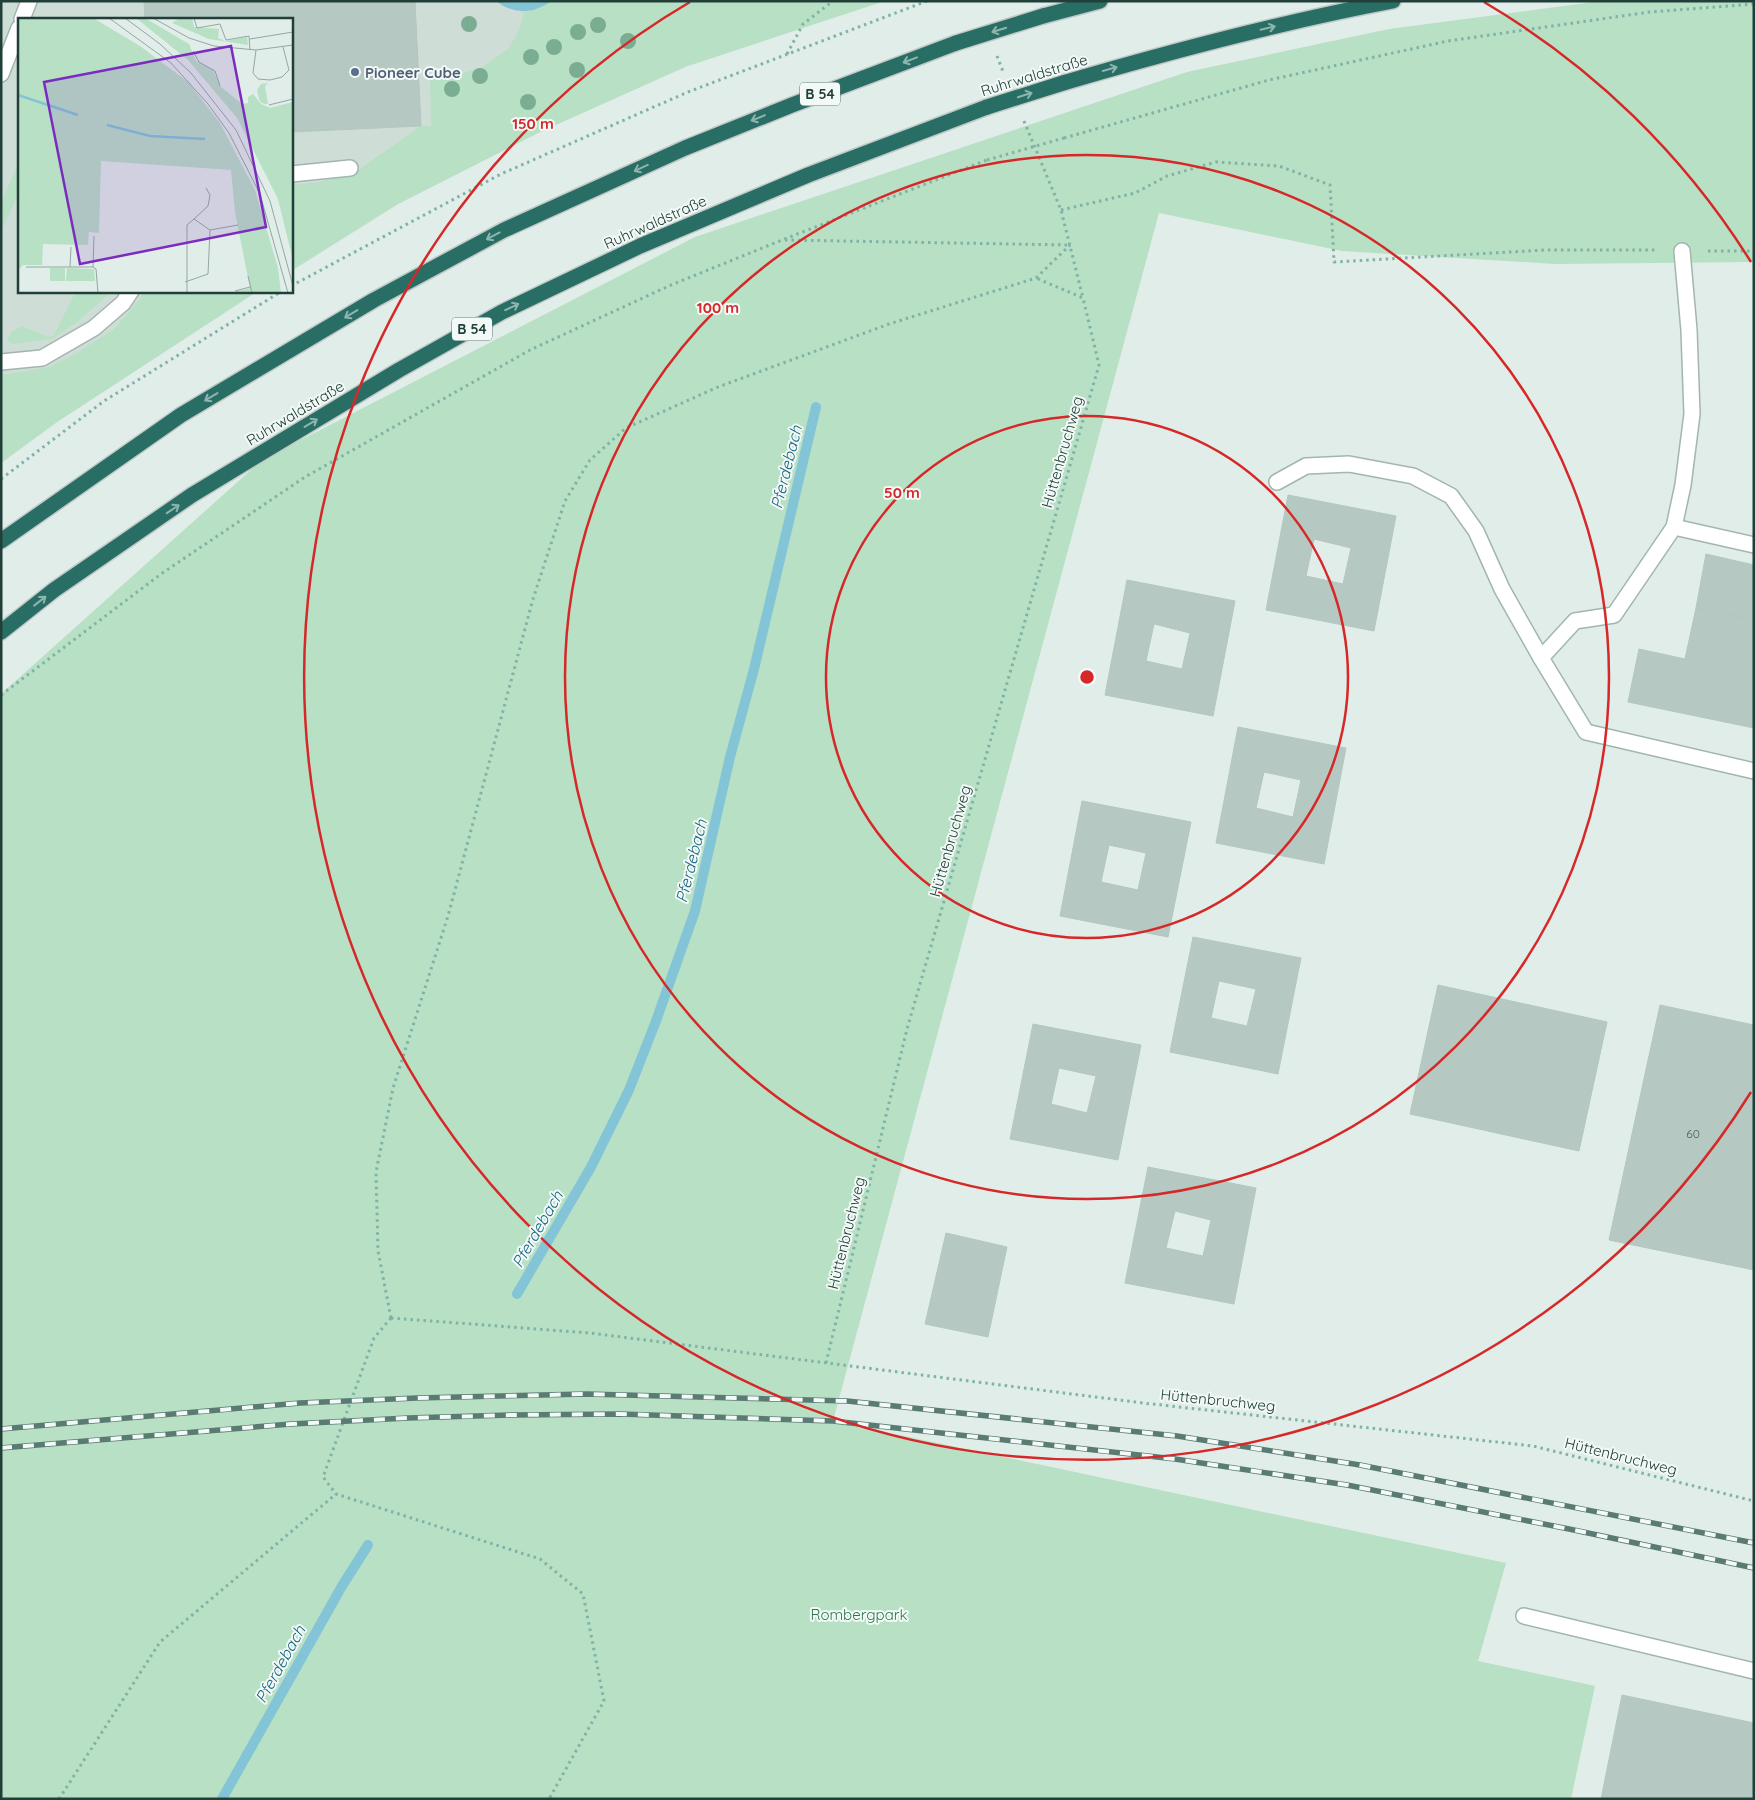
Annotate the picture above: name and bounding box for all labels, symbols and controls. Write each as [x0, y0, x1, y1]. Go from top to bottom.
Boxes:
inset map [18, 18, 292, 292]
one-way arrow [1259, 23, 1275, 32]
one-way arrow [991, 25, 1007, 35]
street label: Ruhrwaldstraße [978, 50, 1090, 100]
one-way arrow [903, 56, 918, 65]
place label: Pioneer Cube [365, 63, 461, 82]
one-way arrow [1102, 64, 1118, 74]
marker: Pioneer Cube [349, 66, 361, 78]
road number: B 54 [800, 82, 840, 106]
one-way arrow [1017, 89, 1033, 99]
text: 150 m [512, 114, 554, 133]
one-way arrow [751, 114, 766, 123]
one-way arrow [634, 163, 649, 173]
street label: Ruhrwaldstraße [601, 191, 709, 253]
one-way arrow [486, 231, 501, 241]
text: 100 m [697, 298, 739, 317]
one-way arrow [504, 302, 519, 311]
one-way arrow [344, 309, 358, 319]
road number: B 54 [452, 318, 492, 340]
street label: Ruhrwaldstraße [243, 376, 347, 450]
one-way arrow [204, 392, 218, 402]
street label: Hüttenbruchweg [1037, 394, 1087, 510]
one-way arrow [304, 418, 318, 428]
water label: Pferdebach [766, 422, 806, 511]
text: 50 m [884, 483, 920, 502]
one-way arrow [166, 504, 180, 514]
one-way arrow [33, 596, 46, 607]
centre of rings [1078, 668, 1096, 686]
street label: Hüttenbruchweg [925, 783, 975, 899]
water label: Pferdebach [671, 816, 711, 905]
house number: 60 [1686, 1126, 1700, 1141]
street label: Hüttenbruchweg [823, 1175, 869, 1291]
water label: Pferdebach [507, 1186, 567, 1271]
street label: Hüttenbruchweg [1160, 1385, 1276, 1415]
street label: Hüttenbruchweg [1563, 1433, 1679, 1479]
park label: Rombergpark [810, 1605, 908, 1624]
water label: Pferdebach [251, 1621, 310, 1706]

